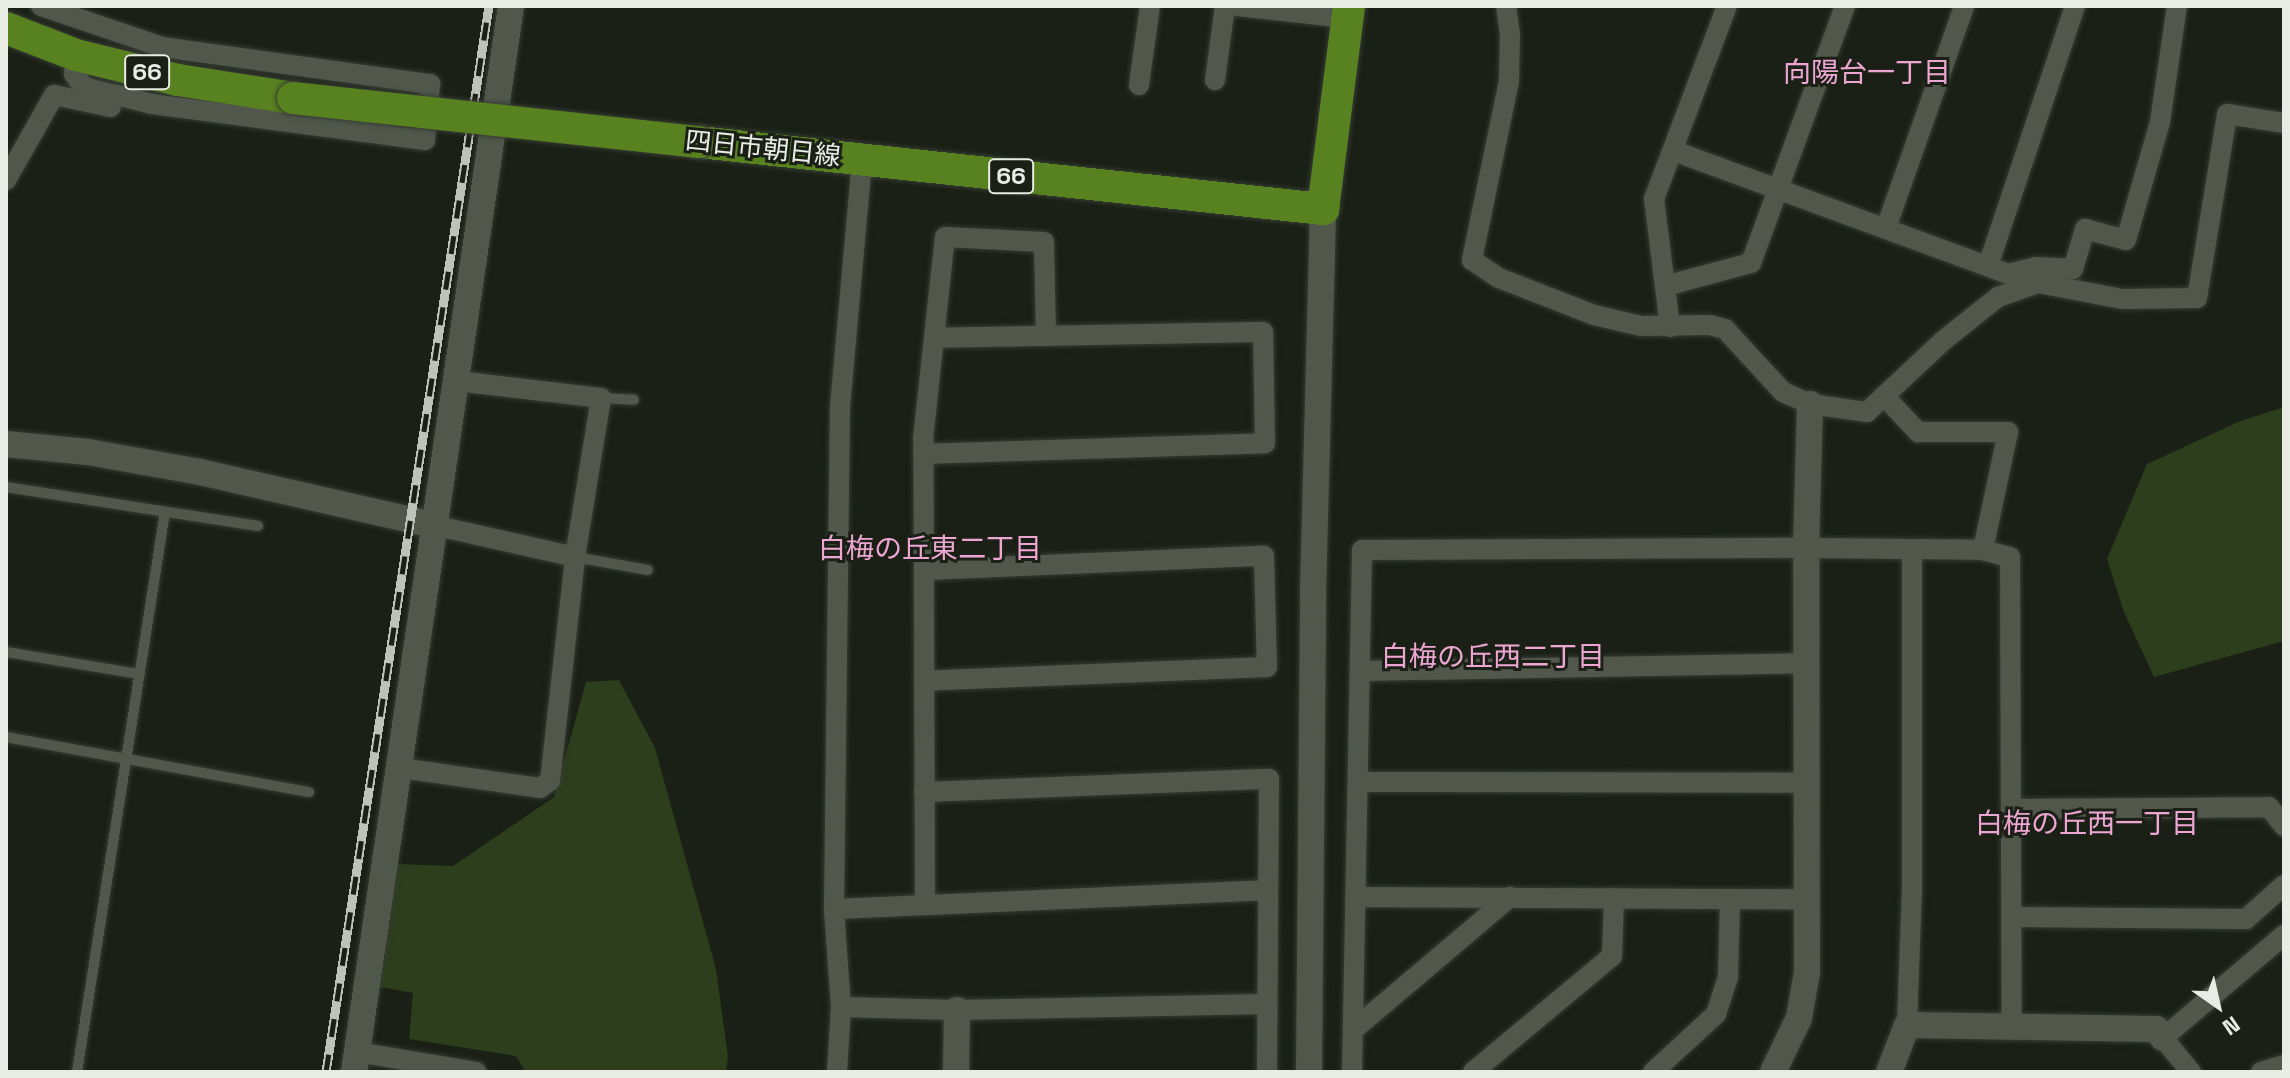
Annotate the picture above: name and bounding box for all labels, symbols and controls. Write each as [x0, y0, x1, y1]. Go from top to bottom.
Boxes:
road number: 66 [123, 52, 171, 92]
district label: 向陽台一丁目 [1783, 55, 1951, 89]
street label: 四日市朝日線 [684, 125, 842, 173]
road number: 66 [987, 156, 1035, 196]
district label: 白梅の丘東二丁目 [818, 531, 1042, 565]
district label: 白梅の丘西二丁目 [1381, 639, 1605, 673]
district label: 白梅の丘西一丁目 [1975, 806, 2199, 840]
north arrow [2178, 966, 2258, 1046]
text: N [2217, 1010, 2245, 1042]

